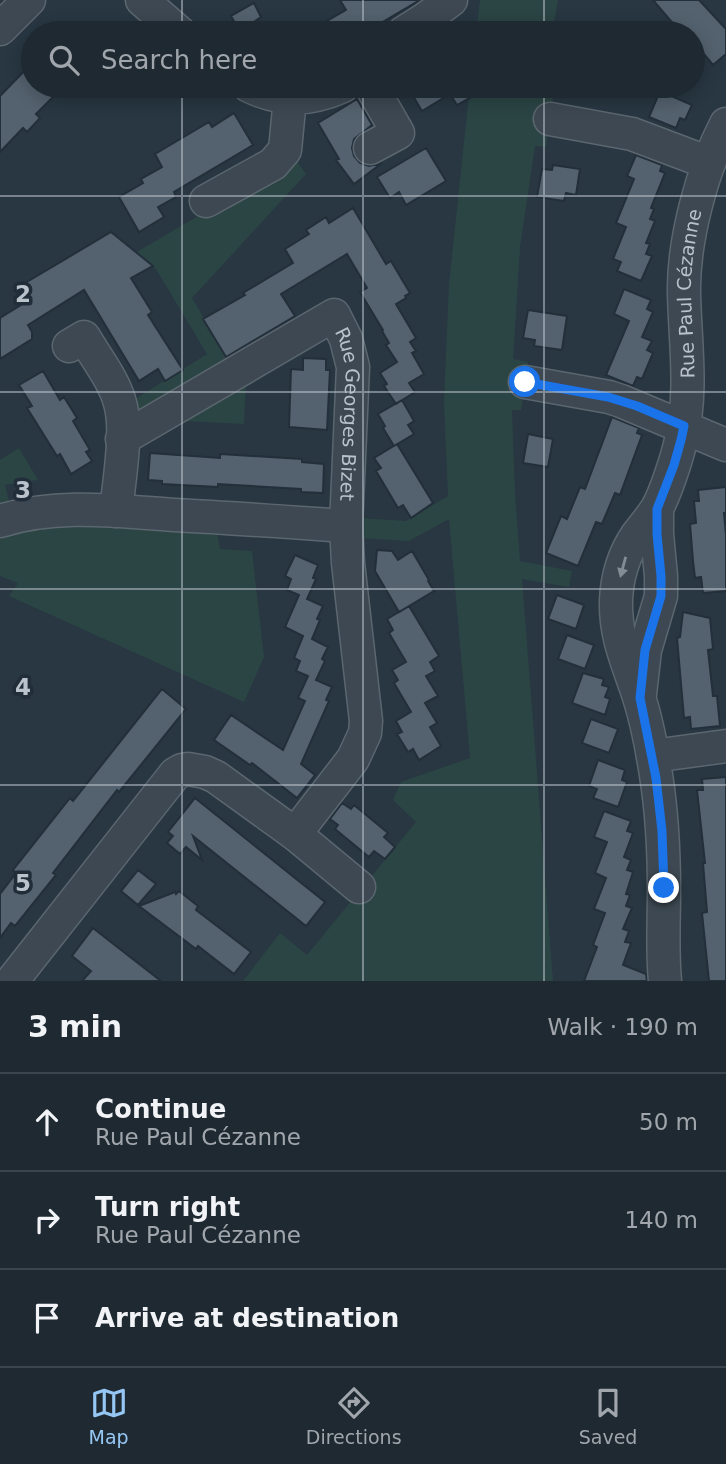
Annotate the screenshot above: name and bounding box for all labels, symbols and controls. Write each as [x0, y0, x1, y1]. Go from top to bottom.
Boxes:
search box [21, 21, 705, 98]
icon: search [45, 41, 83, 79]
text: Search here [101, 45, 257, 75]
street label: Rue Paul Cézanne [673, 207, 706, 378]
text: 2 [15, 281, 31, 307]
street label: Rue Georges Bizet [331, 323, 364, 502]
route start [509, 366, 540, 397]
text: 3 [15, 477, 31, 503]
one-way arrow [617, 557, 627, 578]
text: 4 [15, 674, 31, 700]
text: 5 [15, 870, 31, 896]
route end [648, 872, 679, 903]
text: 3 min [28, 1009, 122, 1044]
text: Walk · 190 m [547, 1014, 698, 1040]
text: Continue [95, 1094, 226, 1124]
icon: ahead [28, 1103, 66, 1141]
text: 50 m [639, 1109, 698, 1135]
text: Rue Paul Cézanne [95, 1124, 301, 1150]
text: Turn right [95, 1192, 240, 1222]
icon: right [28, 1201, 66, 1239]
text: 140 m [624, 1207, 698, 1233]
text: Rue Paul Cézanne [95, 1222, 301, 1248]
icon: arrive [28, 1299, 66, 1337]
text: Arrive at destination [95, 1303, 399, 1333]
tab: Map [89, 1384, 129, 1448]
tab: Directions [306, 1384, 402, 1448]
tab: Saved [579, 1384, 637, 1448]

